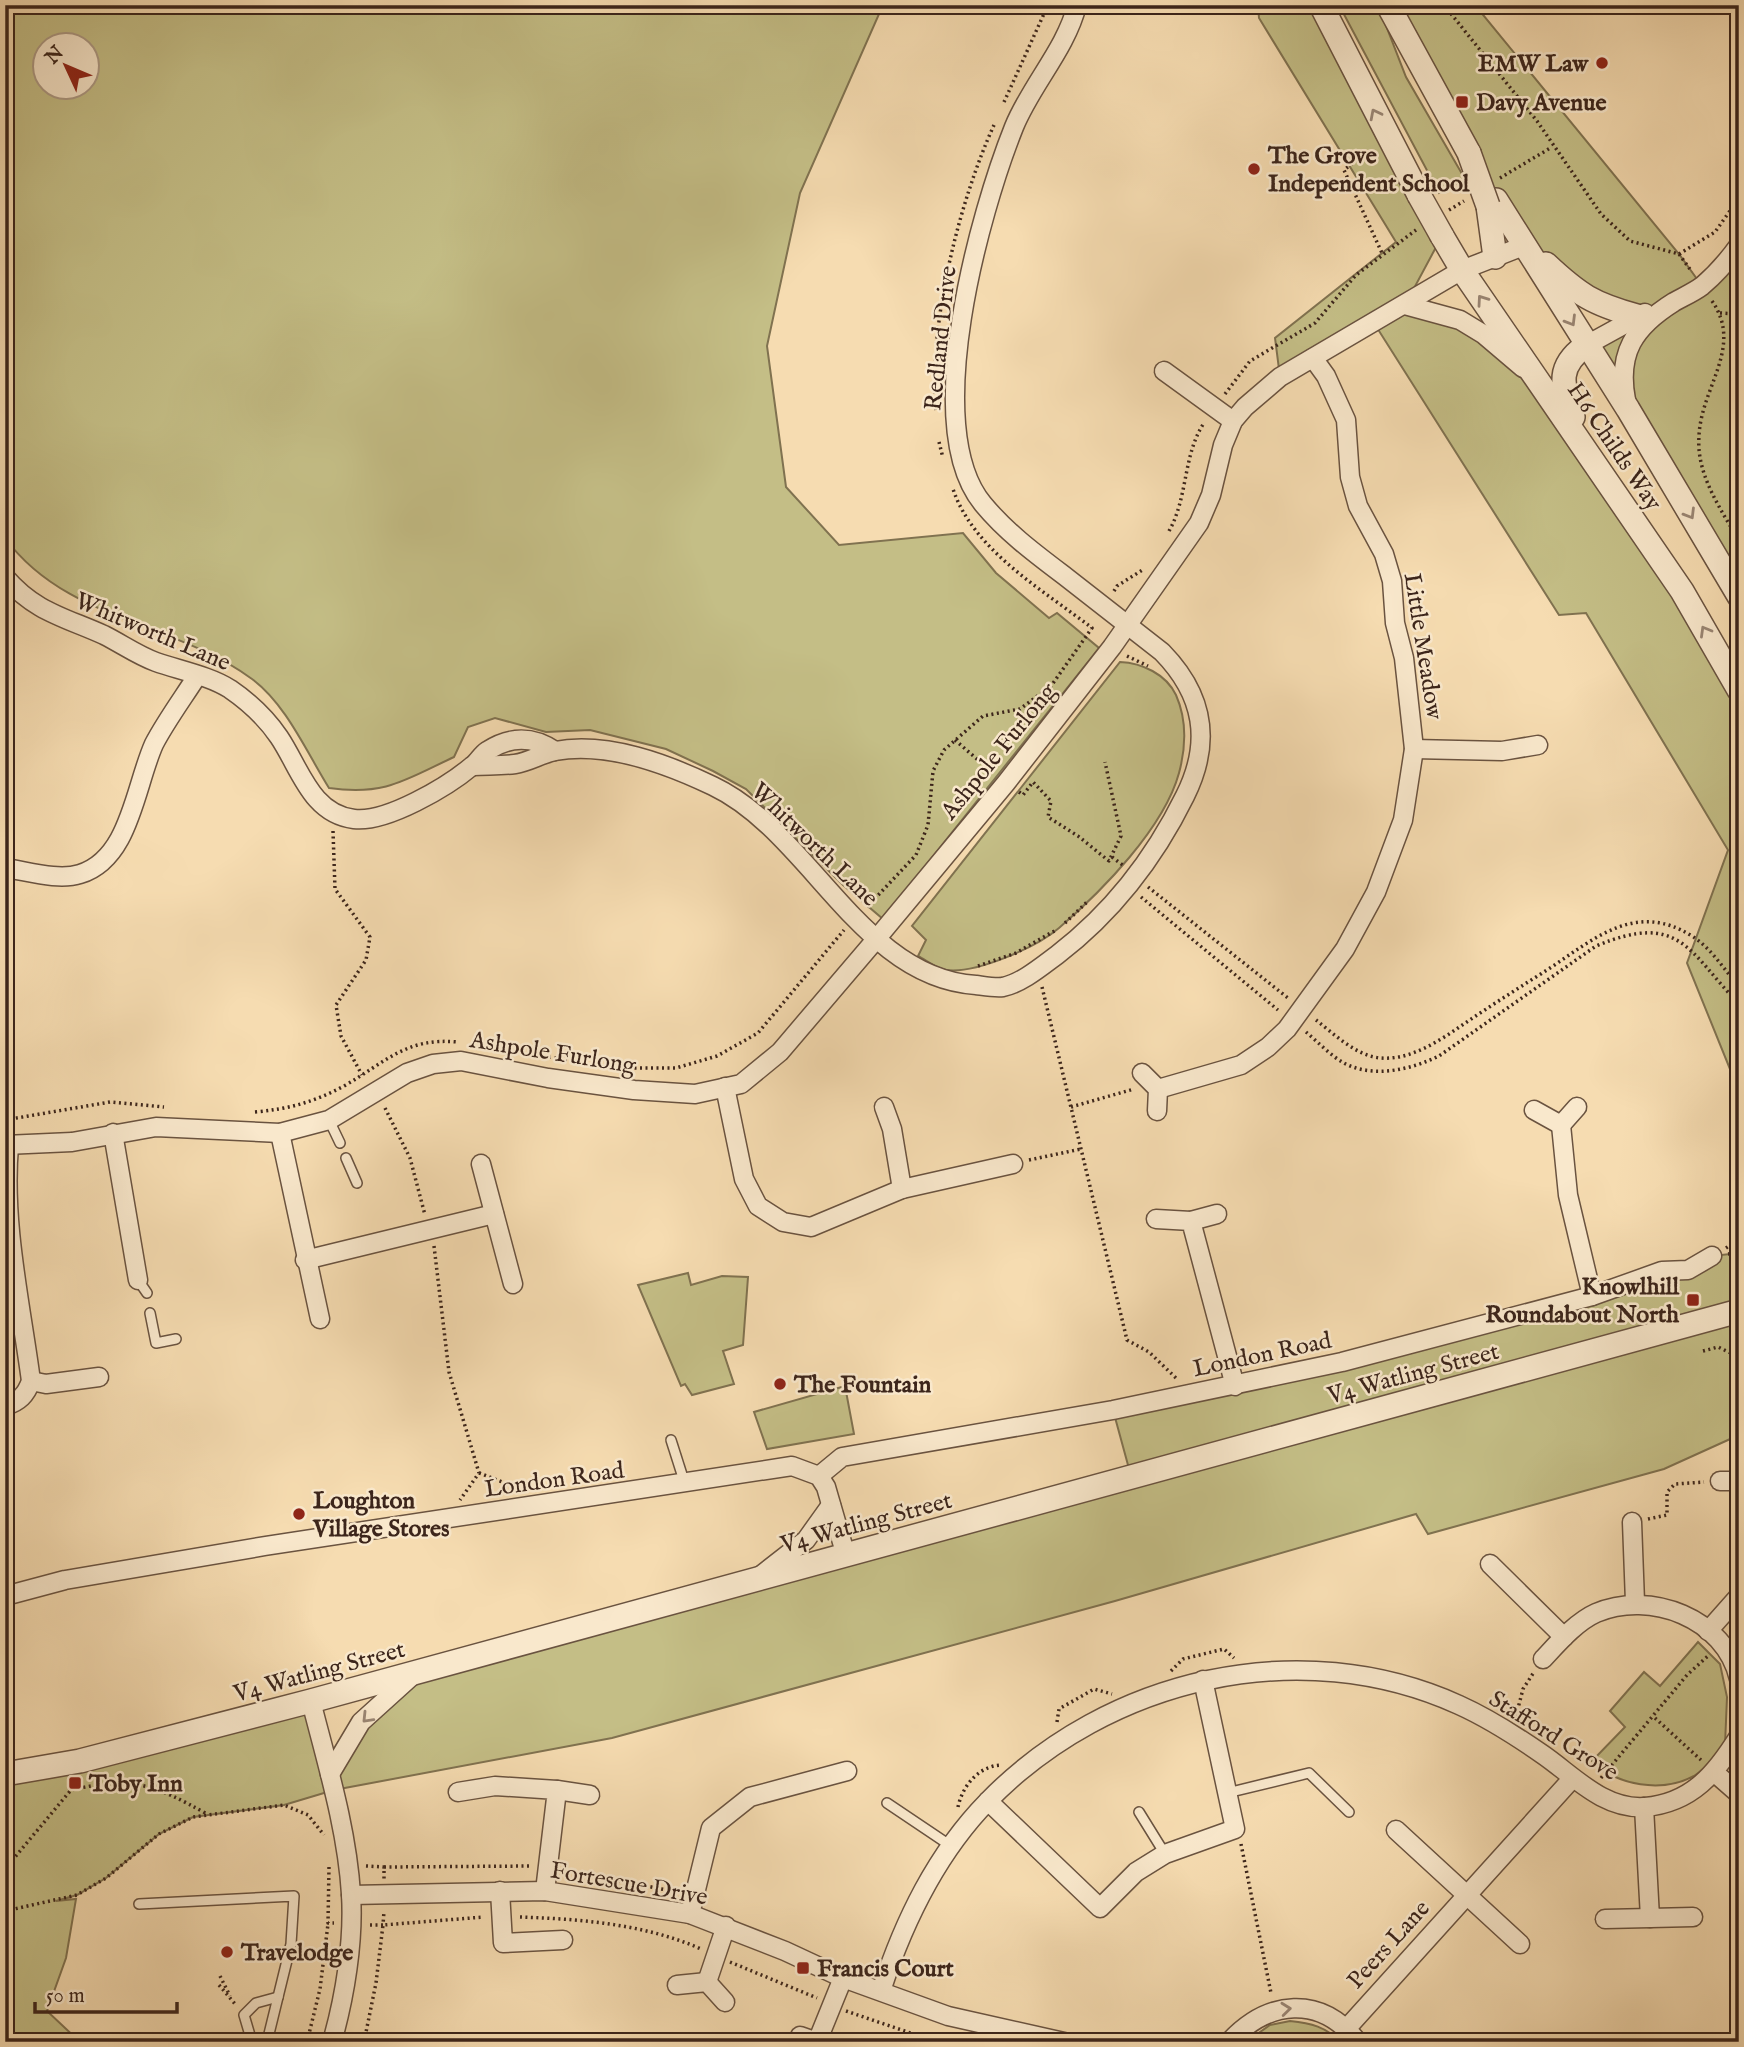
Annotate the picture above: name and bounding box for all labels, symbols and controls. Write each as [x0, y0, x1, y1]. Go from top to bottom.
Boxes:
north arrow [32, 32, 102, 102]
text: N [40, 41, 70, 71]
place label: EMW Law [1478, 49, 1589, 80]
marker: EMW Law [1594, 55, 1610, 71]
place label: Davy Avenue [1476, 88, 1606, 119]
marker: Davy Avenue [1454, 94, 1470, 110]
one-way arrow [1369, 109, 1383, 121]
place label: The Grove Independent School [1267, 141, 1470, 200]
marker: The Grove Independent School [1246, 161, 1262, 177]
street label: Redland Drive [918, 264, 965, 412]
one-way arrow [1478, 295, 1490, 308]
one-way arrow [1562, 313, 1575, 326]
street label: H6 Childs Way [1559, 377, 1668, 517]
one-way arrow [1682, 507, 1695, 520]
street label: Little Meadow [1396, 571, 1450, 723]
street label: Whitworth Lane [70, 586, 235, 679]
one-way arrow [1700, 625, 1713, 638]
street label: Ashpole Furlong [934, 676, 1065, 828]
street label: Whitworth Lane [743, 776, 884, 914]
street label: Ashpole Furlong [467, 1025, 639, 1082]
place label: Knowlhill Roundabout North [1485, 1272, 1679, 1331]
marker: Knowlhill Roundabout North [1685, 1292, 1701, 1308]
street label: London Road [1190, 1326, 1335, 1385]
street label: V4 Watling Street [1323, 1337, 1503, 1413]
place label: The Fountain [793, 1370, 932, 1401]
marker: The Fountain [772, 1376, 788, 1392]
street label: London Road [482, 1455, 626, 1506]
place label: Loughton Village Stores [312, 1486, 450, 1545]
street label: V4 Watling Street [776, 1486, 956, 1562]
marker: Loughton Village Stores [291, 1506, 307, 1522]
street label: V4 Watling Street [229, 1635, 409, 1711]
street label: Stafford Grove [1483, 1684, 1624, 1788]
one-way arrow [362, 1710, 375, 1723]
place label: Toby Inn [88, 1769, 183, 1800]
marker: Toby Inn [67, 1775, 83, 1791]
street label: Fortescue Drive [548, 1855, 710, 1914]
street label: Peers Lane [1341, 1894, 1437, 1996]
place label: Travelodge [240, 1938, 353, 1969]
marker: Travelodge [219, 1944, 235, 1960]
place label: Francis Court [817, 1954, 955, 1985]
marker: Francis Court [795, 1960, 811, 1976]
scale bar [35, 1970, 177, 2014]
text: 50 m [46, 1983, 85, 2010]
one-way arrow [1280, 2002, 1292, 2017]

